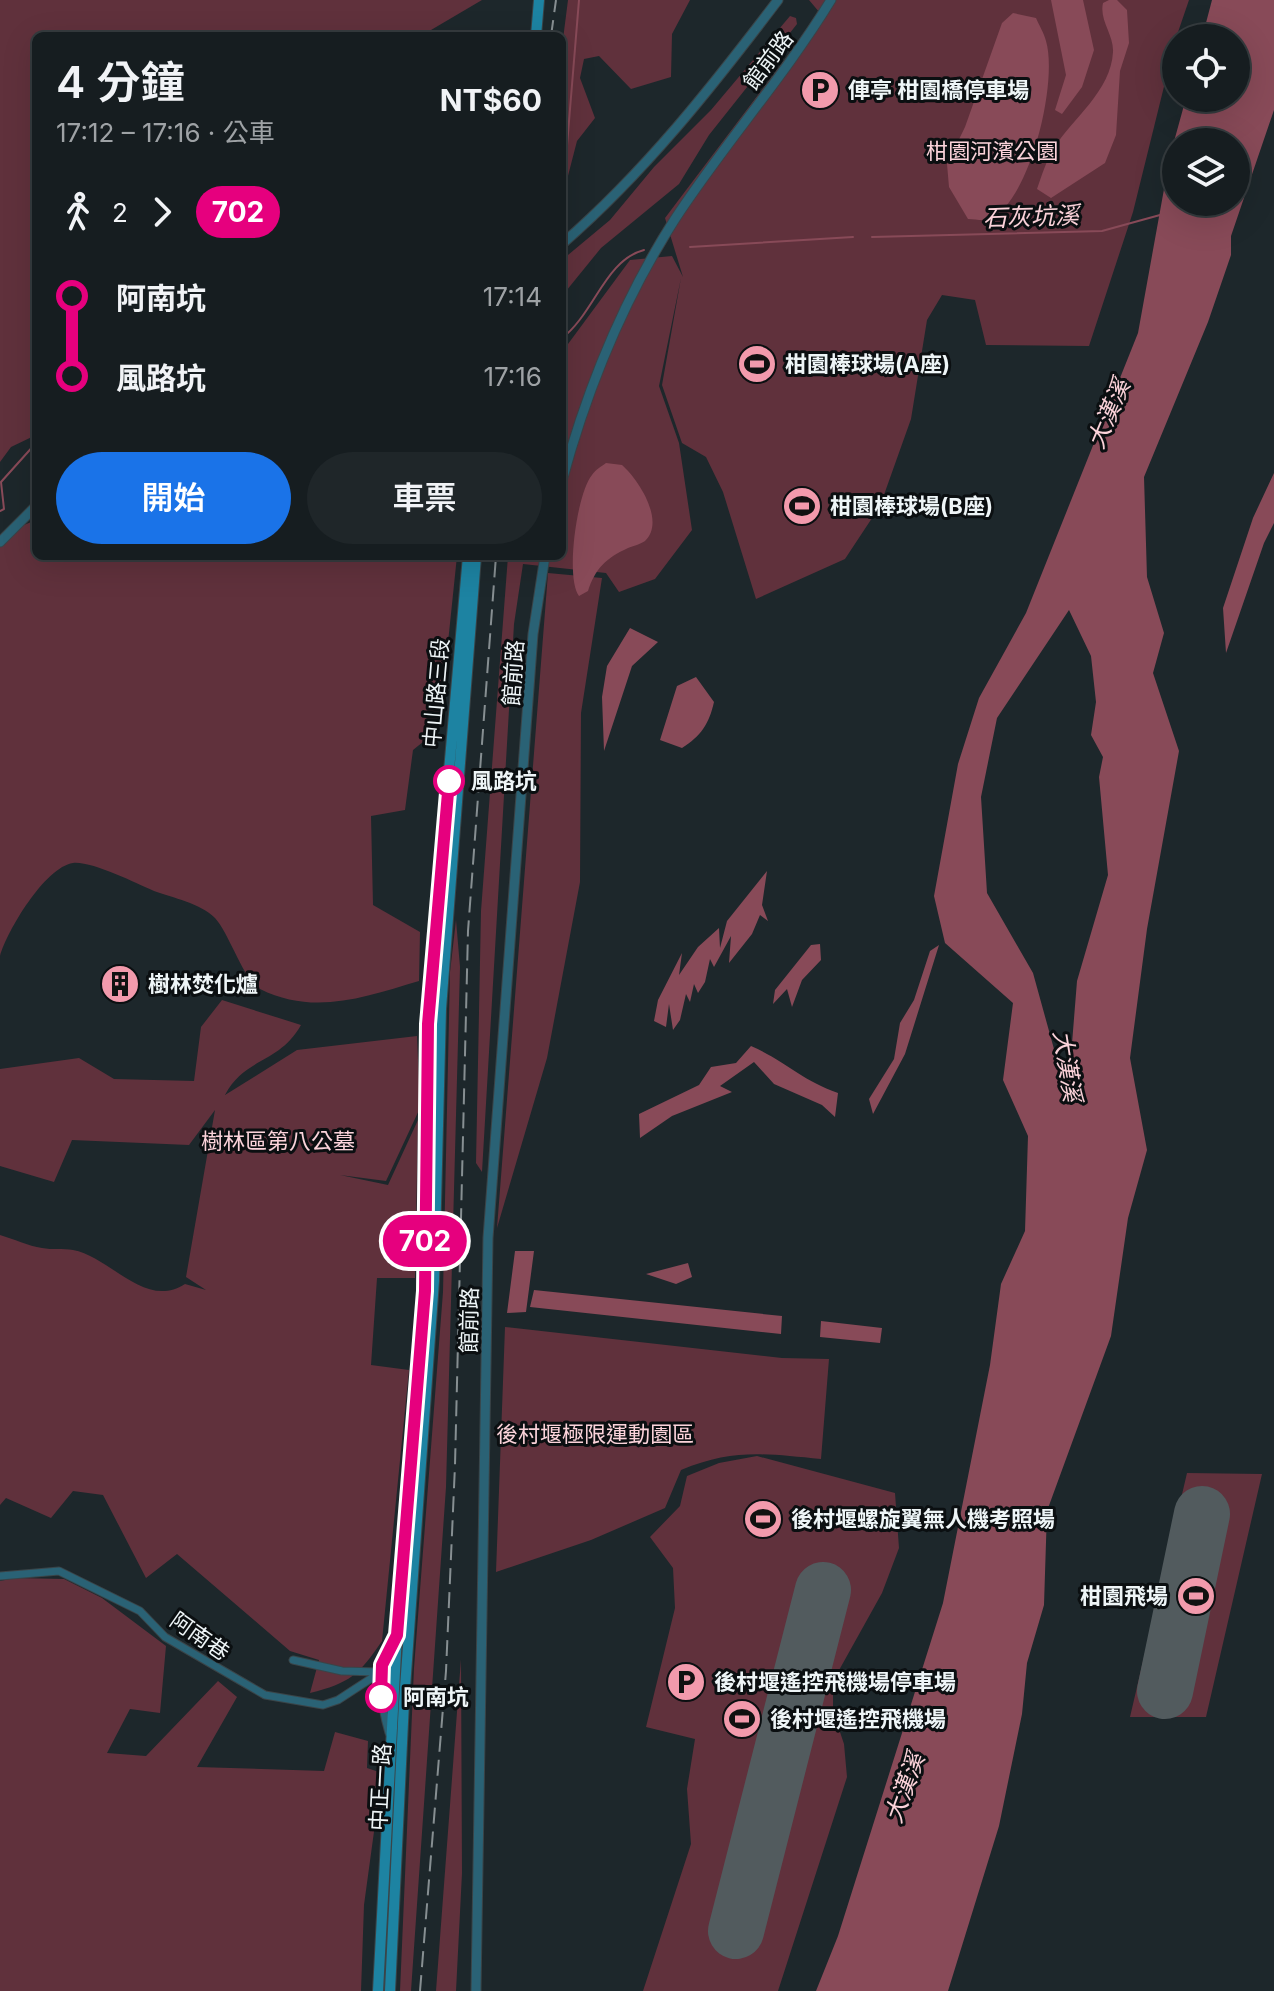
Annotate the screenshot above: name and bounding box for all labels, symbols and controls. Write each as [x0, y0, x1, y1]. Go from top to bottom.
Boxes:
map controls [1162, 24, 1250, 216]
button: locate [1162, 24, 1250, 112]
street label: 館前路 [738, 26, 798, 94]
text: 4 分鐘 [56, 55, 184, 109]
parking icon: 俥亭 柑園橋停車場 [799, 69, 841, 111]
place label: 俥亭 柑園橋停車場 [848, 77, 1029, 103]
text: NT$60 [440, 82, 542, 118]
text: 17:12 – 17:16 · 公車 [56, 117, 275, 148]
button: layers [1162, 128, 1250, 216]
park label: 柑園河濱公園 [926, 138, 1058, 164]
icon: walk [56, 190, 100, 234]
icon: forward [140, 190, 184, 234]
text: 702 [212, 195, 264, 229]
text: 2 [112, 197, 128, 228]
water label: 石灰坑溪 [983, 200, 1082, 233]
text: 阿南坑 [116, 280, 206, 316]
text: 17:14 [483, 281, 542, 312]
sports icon: 柑園棒球場(A座) [736, 343, 778, 385]
place label: 柑園棒球場(A座) [785, 351, 950, 377]
text: 風路坑 [116, 360, 206, 396]
text: 17:16 [483, 361, 542, 392]
water label: 大漢溪 [1081, 372, 1137, 453]
button: 開始 [56, 452, 291, 544]
button: 車票 [307, 452, 542, 544]
sports icon: 柑園棒球場(B座) [781, 485, 823, 527]
place label: 柑園棒球場(B座) [830, 493, 993, 519]
street label: 中山路三段 [418, 637, 454, 749]
street label: 館前路 [498, 639, 528, 707]
marker: 風路坑 [434, 766, 464, 796]
place label: 風路坑 [471, 768, 537, 794]
building icon: 樹林焚化爐 [99, 963, 141, 1005]
place label: 樹林焚化爐 [148, 971, 258, 997]
water label: 大漢溪 [1048, 1028, 1088, 1107]
park label: 樹林區第八公墓 [201, 1128, 355, 1154]
line badge: 702 [379, 1215, 471, 1267]
text: 702 [399, 1224, 451, 1258]
street label: 館前路 [455, 1287, 483, 1353]
park label: 後村堰極限運動園區 [496, 1421, 694, 1447]
sports icon: 後村堰螺旋翼無人機考照場 [742, 1498, 784, 1540]
place label: 後村堰螺旋翼無人機考照場 [791, 1506, 1055, 1532]
sports icon: 柑園飛場 [1175, 1575, 1217, 1617]
place label: 柑園飛場 [1080, 1583, 1168, 1609]
street label: 阿南巷 [166, 1606, 234, 1666]
parking icon: 後村堰遙控飛機場停車場 [665, 1661, 707, 1703]
place label: 後村堰遙控飛機場停車場 [714, 1669, 956, 1695]
marker: 阿南坑 [366, 1682, 396, 1712]
place label: 阿南坑 [403, 1684, 469, 1710]
sports icon: 後村堰遙控飛機場 [721, 1698, 763, 1740]
place label: 後村堰遙控飛機場 [770, 1706, 946, 1732]
street label: 中正一路 [365, 1742, 395, 1832]
water label: 大漢溪 [879, 1746, 931, 1827]

